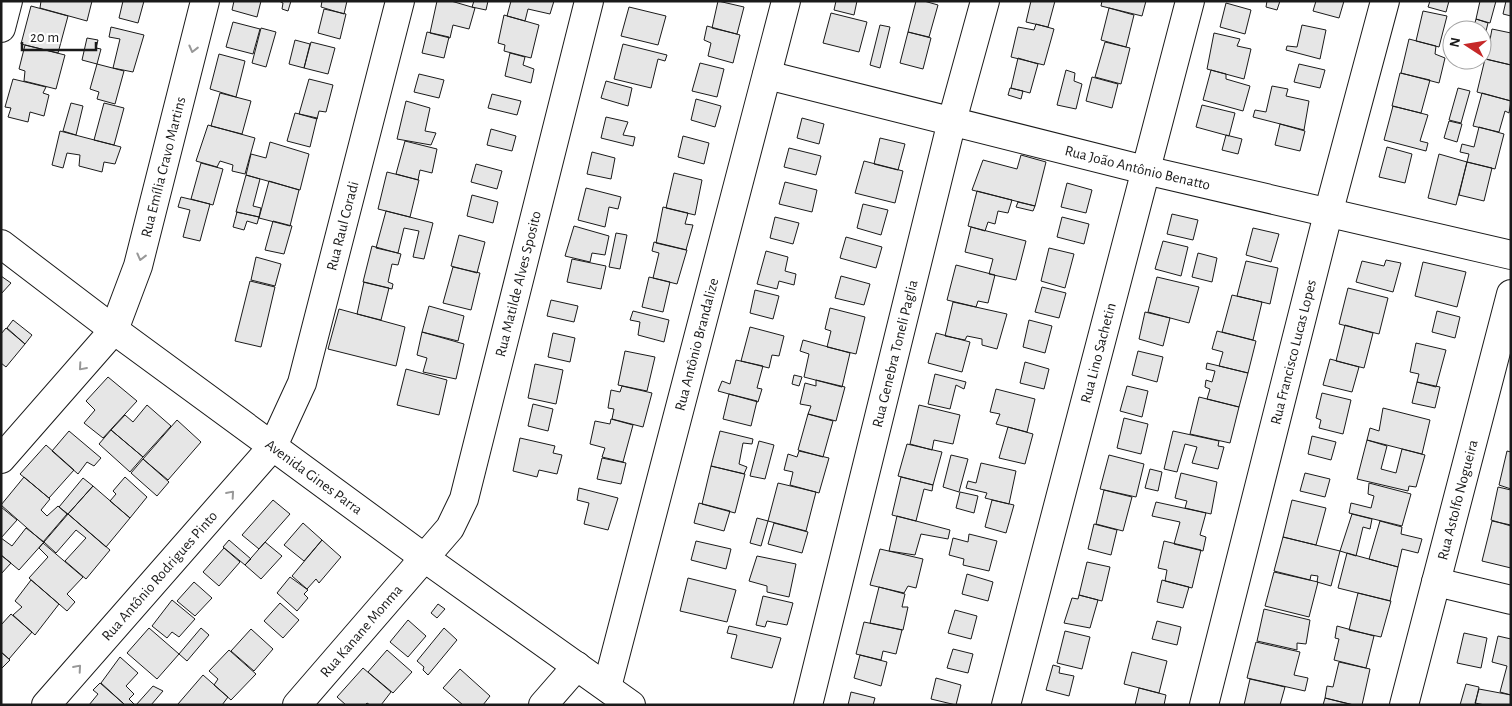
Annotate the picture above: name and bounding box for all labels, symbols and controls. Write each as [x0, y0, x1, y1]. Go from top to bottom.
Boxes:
scale bar [22, 20, 96, 52]
north arrow [1442, 20, 1492, 70]
text: 20 m [30, 30, 59, 45]
text: N [1447, 36, 1463, 49]
one-way arrow [188, 44, 199, 53]
street label: Rua Emília Cravo Martins [139, 95, 189, 239]
street label: Rua João Antônio Benatto [1063, 143, 1212, 193]
street label: Rua Raul Coradi [324, 180, 361, 272]
street label: Rua Matilde Alves Sposito [493, 209, 544, 358]
one-way arrow [136, 253, 147, 262]
street label: Rua Antônio Brandalize [672, 277, 721, 413]
street label: Rua Genebra Toneli Paglia [870, 278, 921, 429]
street label: Rua Francisco Lucas Lopes [1268, 278, 1319, 426]
street label: Rua Lino Sachetin [1078, 301, 1119, 405]
one-way arrow [78, 361, 87, 370]
street label: Avenida Gines Parra [262, 437, 365, 518]
street label: Rua Astolfo Nogueira [1435, 438, 1481, 562]
one-way arrow [225, 490, 234, 499]
street label: Rua Antônio Rodrigues Pinto [99, 508, 220, 644]
street label: Rua Kanane Monma [318, 582, 405, 680]
one-way arrow [72, 665, 81, 674]

